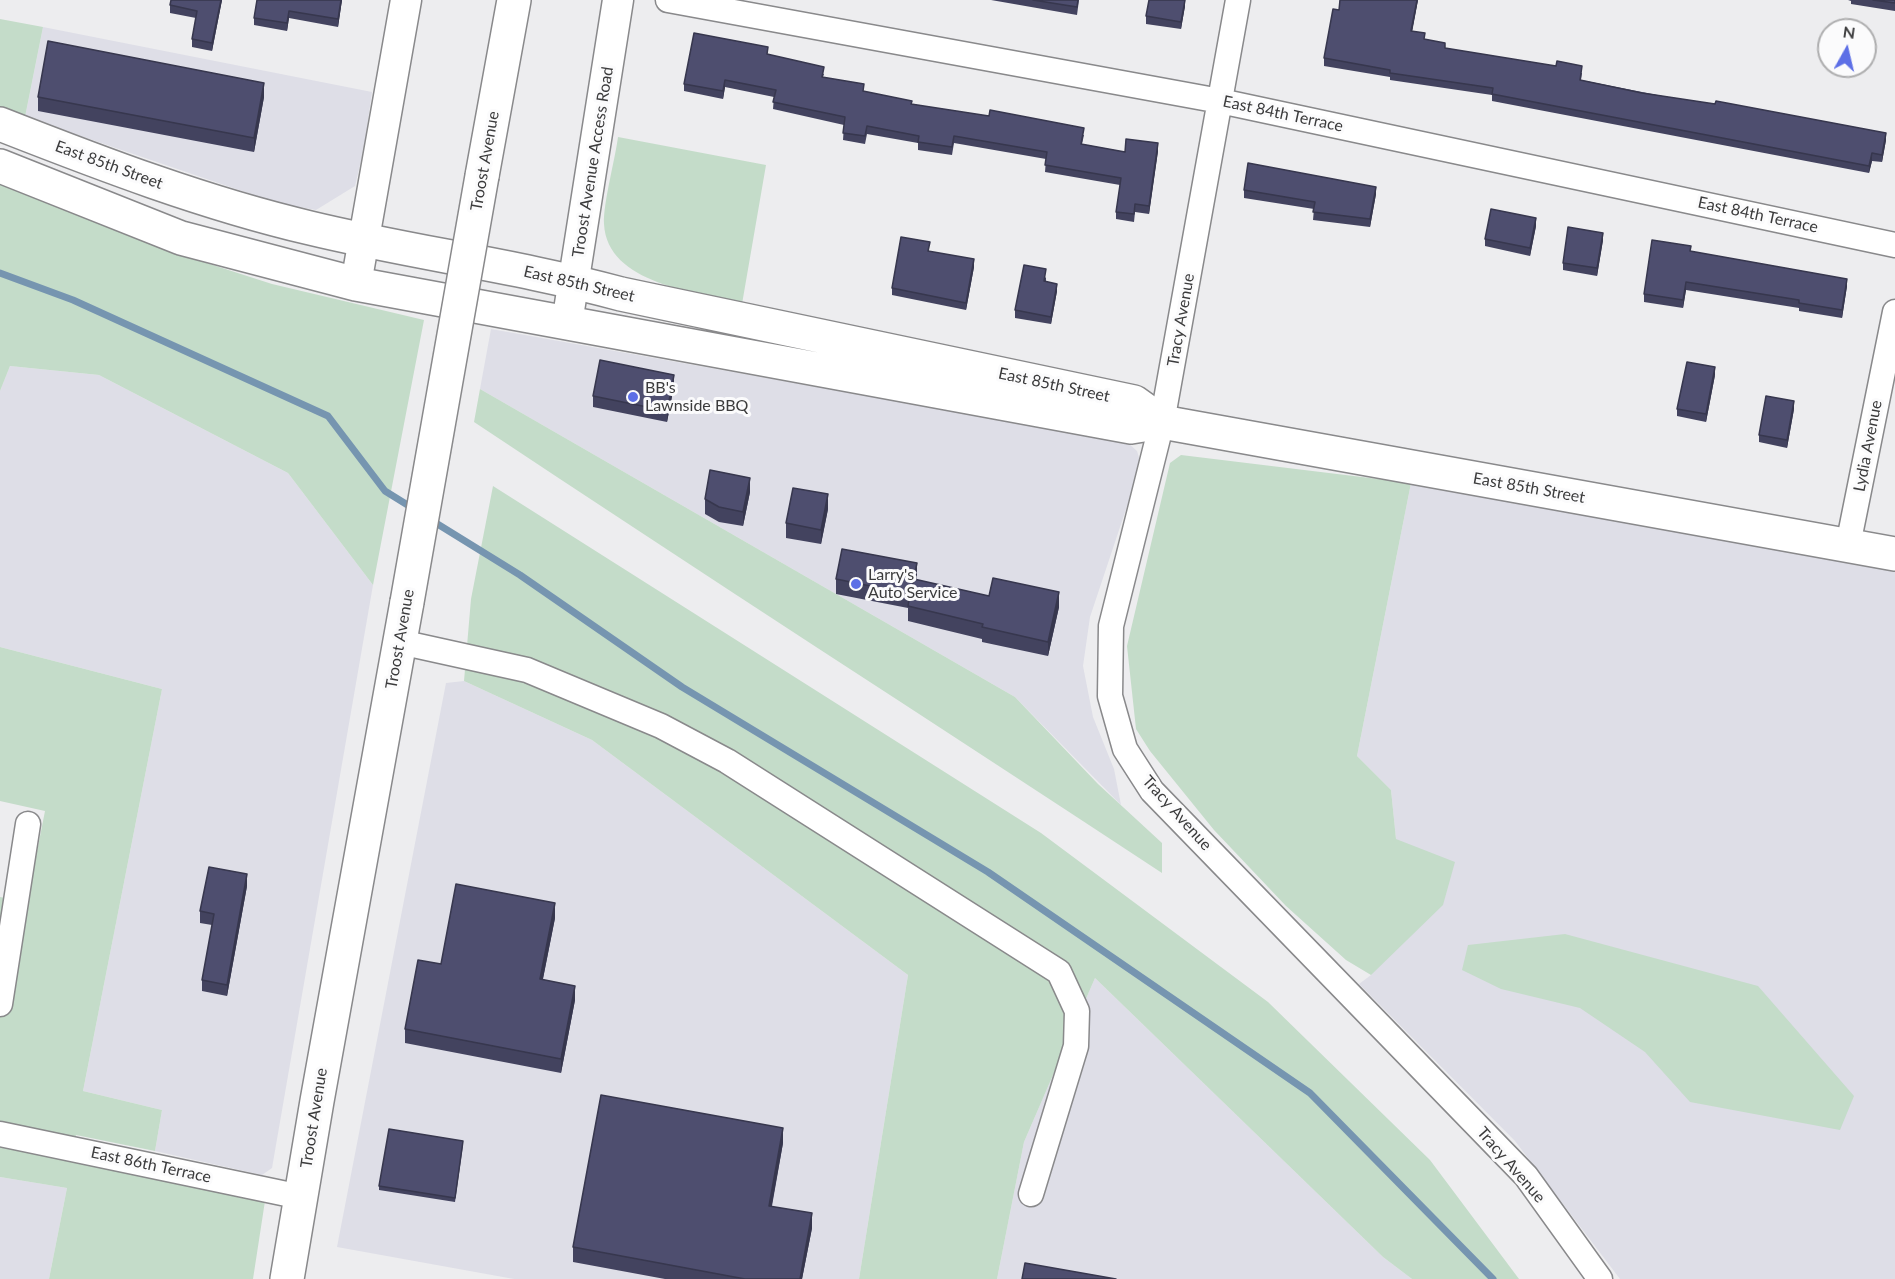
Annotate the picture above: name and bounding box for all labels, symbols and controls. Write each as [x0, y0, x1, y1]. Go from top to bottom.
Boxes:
north arrow [1817, 18, 1877, 78]
text: N [1842, 21, 1857, 42]
street label: Troost Avenue Access Road [568, 65, 618, 259]
street label: East 84th Terrace [1221, 92, 1345, 136]
street label: Troost Avenue [467, 110, 503, 212]
street label: East 85th Street [52, 137, 166, 193]
street label: East 84th Terrace [1696, 193, 1820, 237]
street label: East 85th Street [522, 262, 636, 306]
street label: Tracy Avenue [1163, 272, 1199, 368]
street label: East 85th Street [997, 364, 1111, 406]
place label: BB's Lawnside BBQ [645, 378, 748, 416]
marker: BB's Lawnside BBQ [626, 390, 640, 404]
street label: Lydia Avenue [1850, 399, 1886, 493]
street label: East 85th Street [1472, 469, 1586, 507]
place label: Larry's Auto Service [868, 565, 957, 603]
marker: Larry's Auto Service [849, 577, 863, 591]
street label: Troost Avenue [382, 588, 418, 690]
street label: Tracy Avenue [1138, 772, 1216, 854]
street label: Troost Avenue [297, 1067, 331, 1169]
street label: Tracy Avenue [1473, 1123, 1549, 1207]
street label: East 86th Terrace [89, 1143, 213, 1187]

